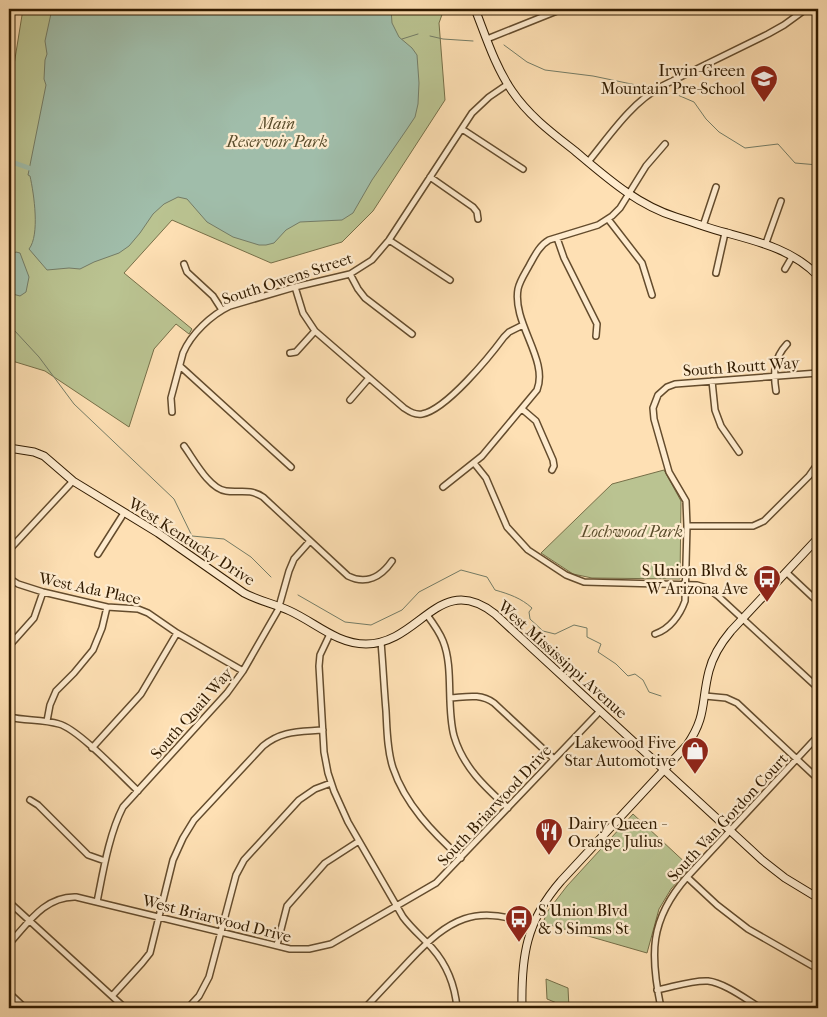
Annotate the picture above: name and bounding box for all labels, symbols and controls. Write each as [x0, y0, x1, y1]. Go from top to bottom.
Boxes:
place label: Irwin-Green Mountain Pre-School [601, 61, 746, 98]
school or university icon: Irwin-Green Mountain Pre-School [749, 64, 779, 103]
park label: Main Reservoir Park [225, 114, 328, 151]
street label: South Owens Street [219, 248, 355, 309]
street label: South Routt Way [682, 353, 800, 380]
street label: West Kentucky Drive [124, 493, 259, 589]
park label: Lochwood Park [580, 522, 683, 541]
place label: S Union Blvd & W Arizona Ave [642, 561, 748, 598]
bus stop icon: S Union Blvd & W Arizona Ave [752, 564, 782, 603]
street label: West Ada Place [36, 568, 143, 609]
street label: West Mississippi Avenue [493, 596, 631, 722]
street label: South Quail Way [146, 663, 237, 763]
place label: Lakewood Five Star Automotive [564, 733, 676, 770]
shop icon: Lakewood Five Star Automotive [680, 736, 710, 775]
street label: South Briarwood Drive [433, 741, 555, 870]
street label: South Van Gordon Court [663, 749, 792, 885]
place label: Dairy Queen - Orange Julius [568, 814, 667, 851]
restaurant icon: Dairy Queen - Orange Julius [534, 817, 564, 856]
street label: West Briarwood Drive [139, 891, 293, 946]
place label: S Union Blvd & S Simms St [538, 901, 629, 938]
bus stop icon: S Union Blvd & S Simms St [504, 904, 534, 943]

